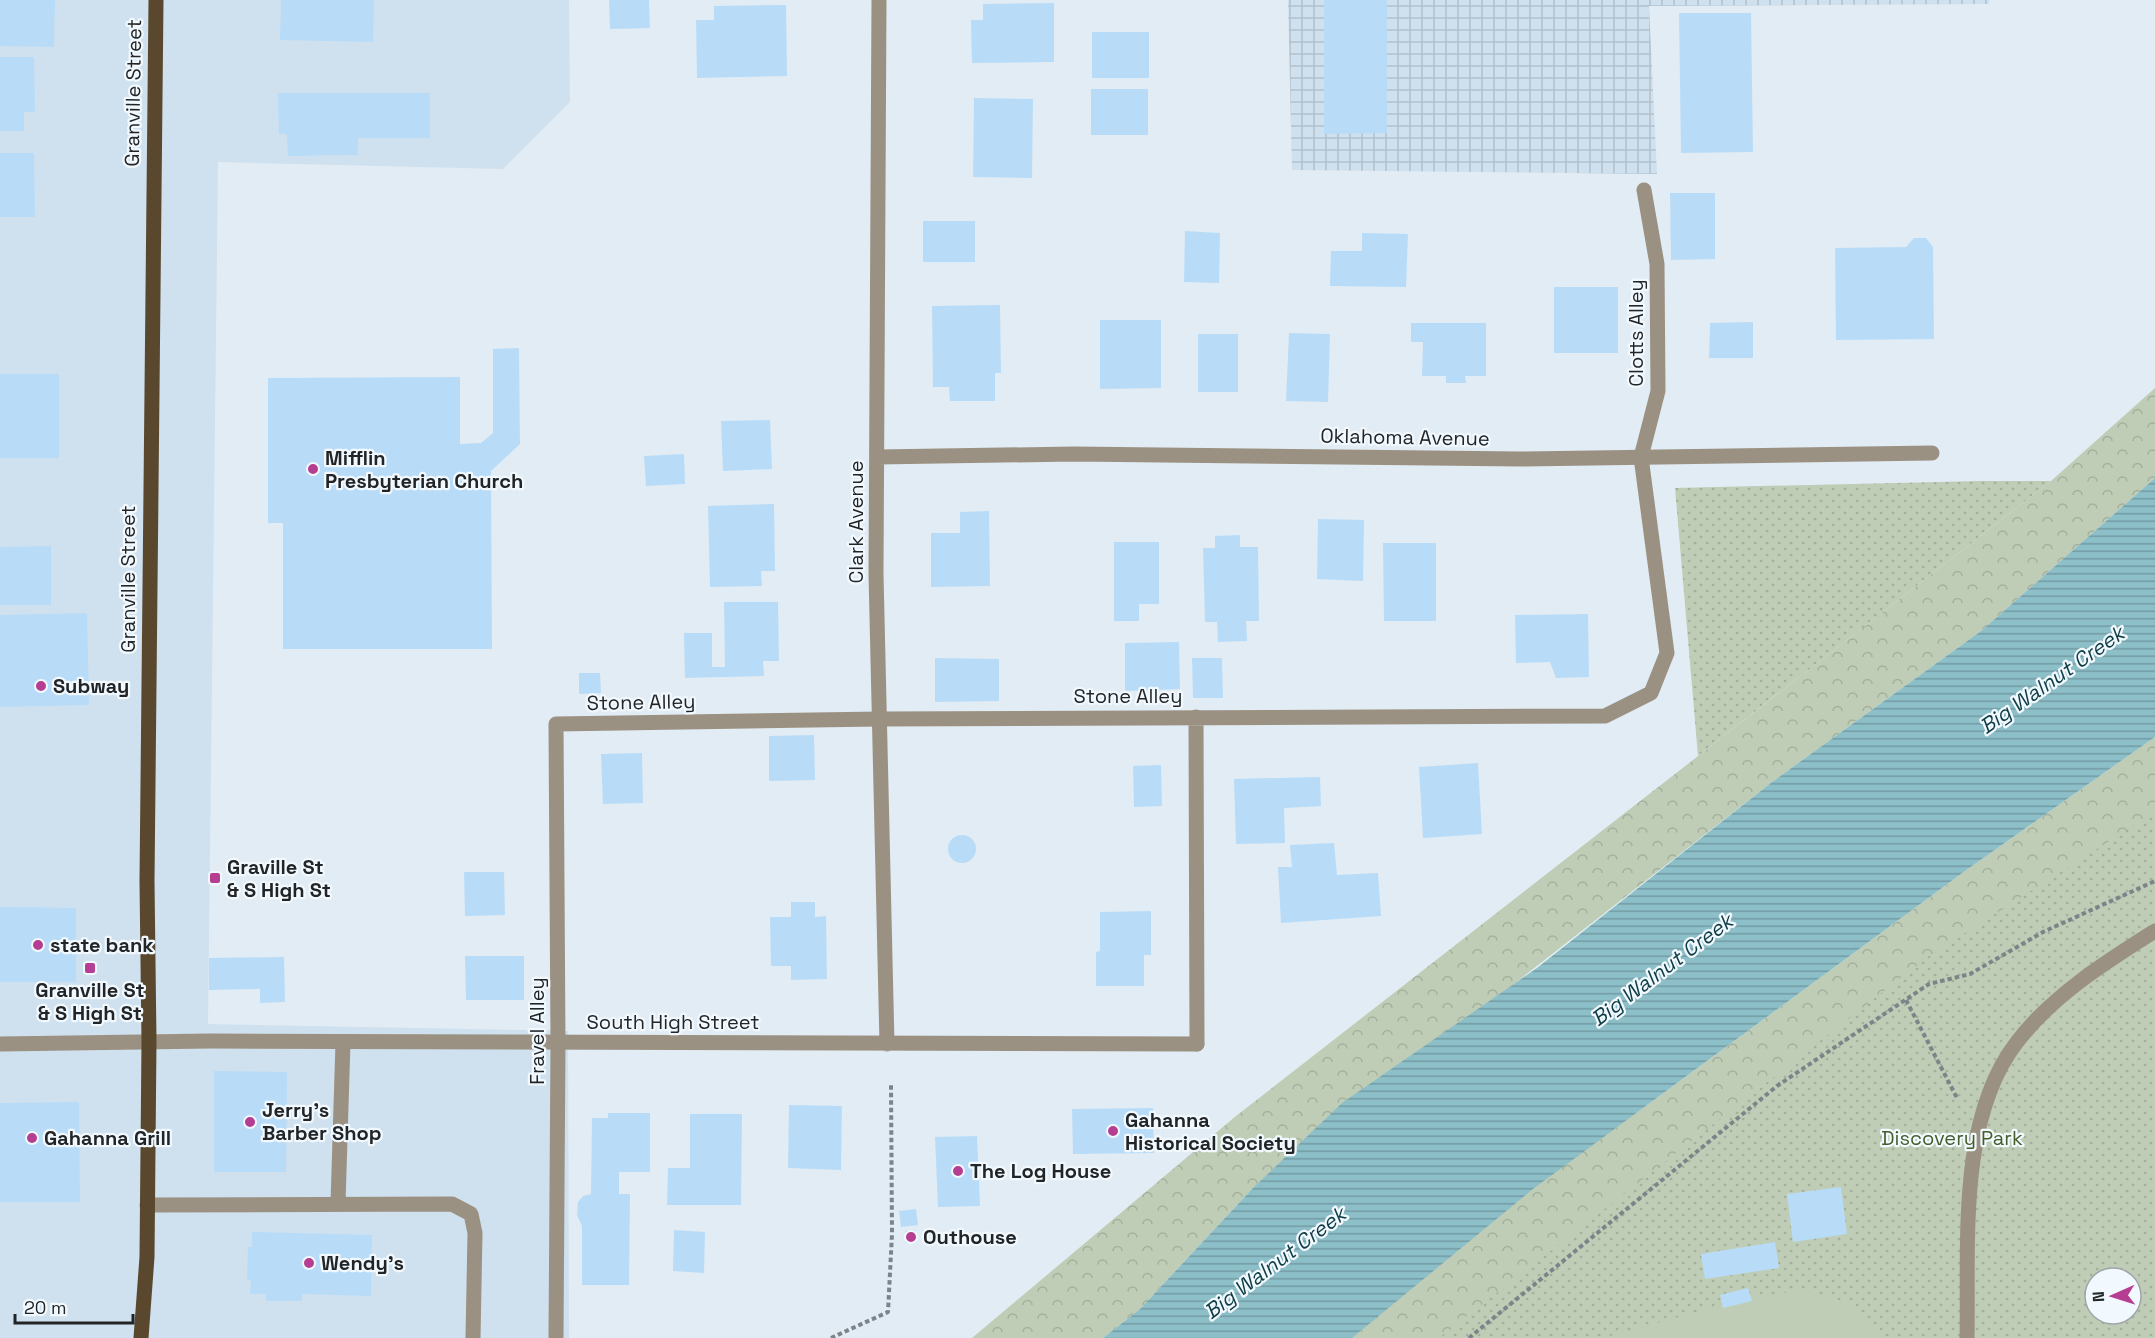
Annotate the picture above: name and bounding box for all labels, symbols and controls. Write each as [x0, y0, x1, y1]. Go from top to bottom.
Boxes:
street label: Granville Street [119, 19, 147, 167]
street label: Clotts Alley [1623, 279, 1649, 387]
street label: Oklahoma Avenue [1320, 423, 1490, 451]
place label: Mifflin Presbyterian Church [325, 445, 523, 494]
street label: Clark Avenue [843, 460, 869, 584]
marker: Mifflin Presbyterian Church [306, 462, 320, 476]
street label: Granville Street [115, 505, 141, 653]
water label: Big Walnut Creek [1974, 618, 2132, 740]
place label: Subway [53, 673, 129, 699]
marker: Subway [34, 679, 48, 693]
street label: Stone Alley [1074, 683, 1182, 709]
street label: Stone Alley [586, 688, 696, 716]
place label: Graville St & S High St [227, 854, 331, 903]
marker: Graville St & S High St [208, 871, 222, 885]
water label: Big Walnut Creek [1585, 906, 1740, 1032]
place label: state bank [50, 932, 154, 958]
marker: state bank [31, 938, 45, 952]
marker: Granville St & S High St [83, 961, 97, 975]
place label: Granville St & S High St [35, 977, 145, 1026]
street label: Fravel Alley [524, 977, 550, 1085]
street label: South High Street [587, 1009, 759, 1035]
place label: Jerry's Barber Shop [262, 1097, 382, 1146]
place label: Gahanna Historical Society [1125, 1107, 1296, 1156]
marker: Jerry's Barber Shop [243, 1115, 257, 1129]
marker: Gahanna Historical Society [1106, 1124, 1120, 1138]
place label: Gahanna Grill [44, 1125, 171, 1151]
park label: Discovery Park [1881, 1125, 2023, 1151]
marker: Gahanna Grill [25, 1131, 39, 1145]
place label: The Log House [970, 1158, 1111, 1184]
marker: The Log House [951, 1164, 965, 1178]
water label: Big Walnut Creek [1198, 1199, 1353, 1325]
place label: Outhouse [923, 1224, 1017, 1250]
marker: Outhouse [904, 1230, 918, 1244]
place label: Wendy's [321, 1250, 404, 1276]
marker: Wendy's [302, 1256, 316, 1270]
north arrow [2083, 1266, 2143, 1326]
scale bar [15, 1287, 134, 1325]
text: N [2088, 1291, 2109, 1303]
text: 20 m [24, 1296, 67, 1319]

